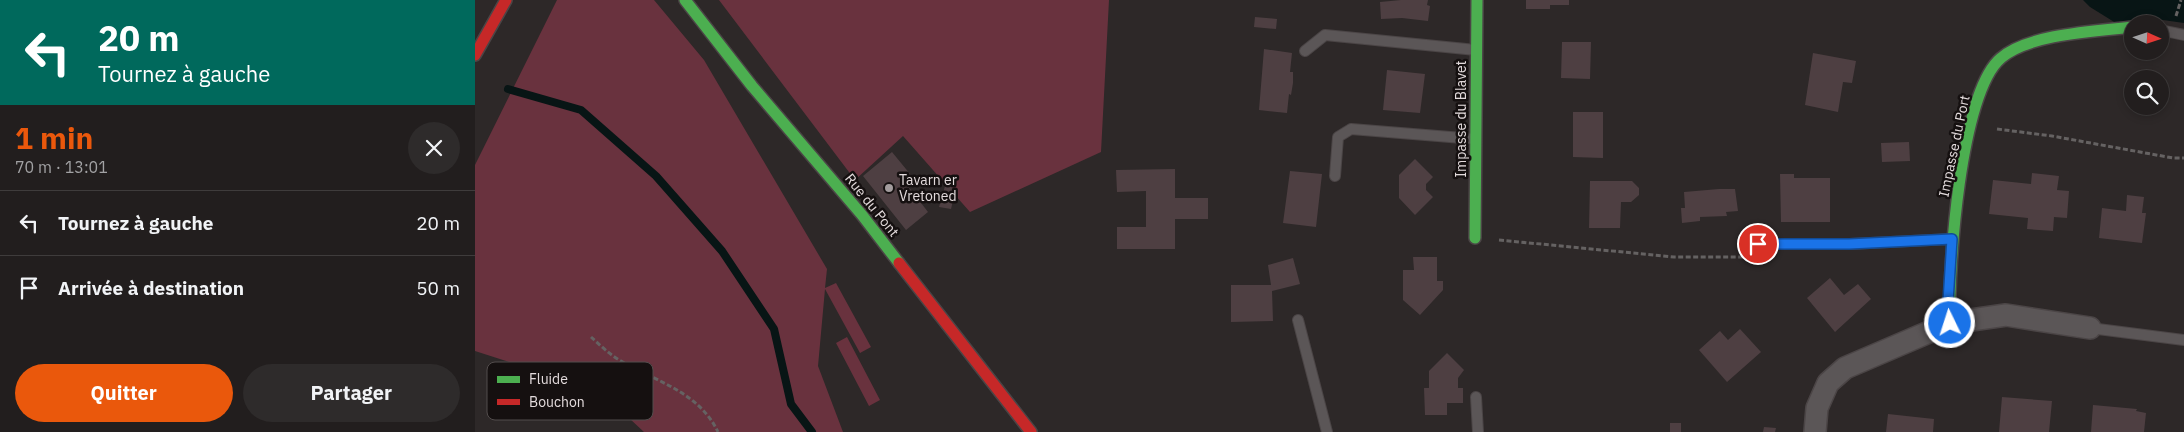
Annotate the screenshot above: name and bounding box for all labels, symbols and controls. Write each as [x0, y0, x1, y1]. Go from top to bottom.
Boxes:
text: 20 m [98, 15, 180, 61]
north arrow [2124, 15, 2169, 60]
map controls [2124, 15, 2169, 115]
icon: left [15, 20, 80, 85]
text: Tournez à gauche [98, 59, 270, 88]
street label: Impasse du Blavet [1452, 60, 1470, 178]
button: search [2124, 70, 2169, 115]
street label: Impasse du Port [1934, 93, 1974, 198]
text: 1 min [15, 118, 93, 157]
button: close [408, 122, 460, 174]
text: 70 m · 13:01 [15, 157, 108, 177]
street label: Rue du Pont [841, 170, 903, 240]
place label: Tavarn er Vretoned [899, 171, 957, 205]
marker: Tavarn er Vretoned [883, 182, 895, 194]
icon: left [15, 209, 43, 237]
text: Tournez à gauche [58, 211, 214, 235]
text: 20 m [416, 211, 460, 235]
pin [1737, 223, 1779, 265]
icon: arrive [1744, 230, 1772, 258]
icon: arrive [15, 274, 43, 302]
text: Arrivée à destination [58, 276, 244, 300]
text: 50 m [416, 276, 460, 300]
position arrow [1923, 296, 1975, 348]
legend [487, 362, 653, 420]
button: Quitter [15, 364, 233, 422]
button: Partager [243, 364, 460, 422]
text: Fluide [529, 370, 568, 388]
text: Bouchon [529, 393, 585, 411]

